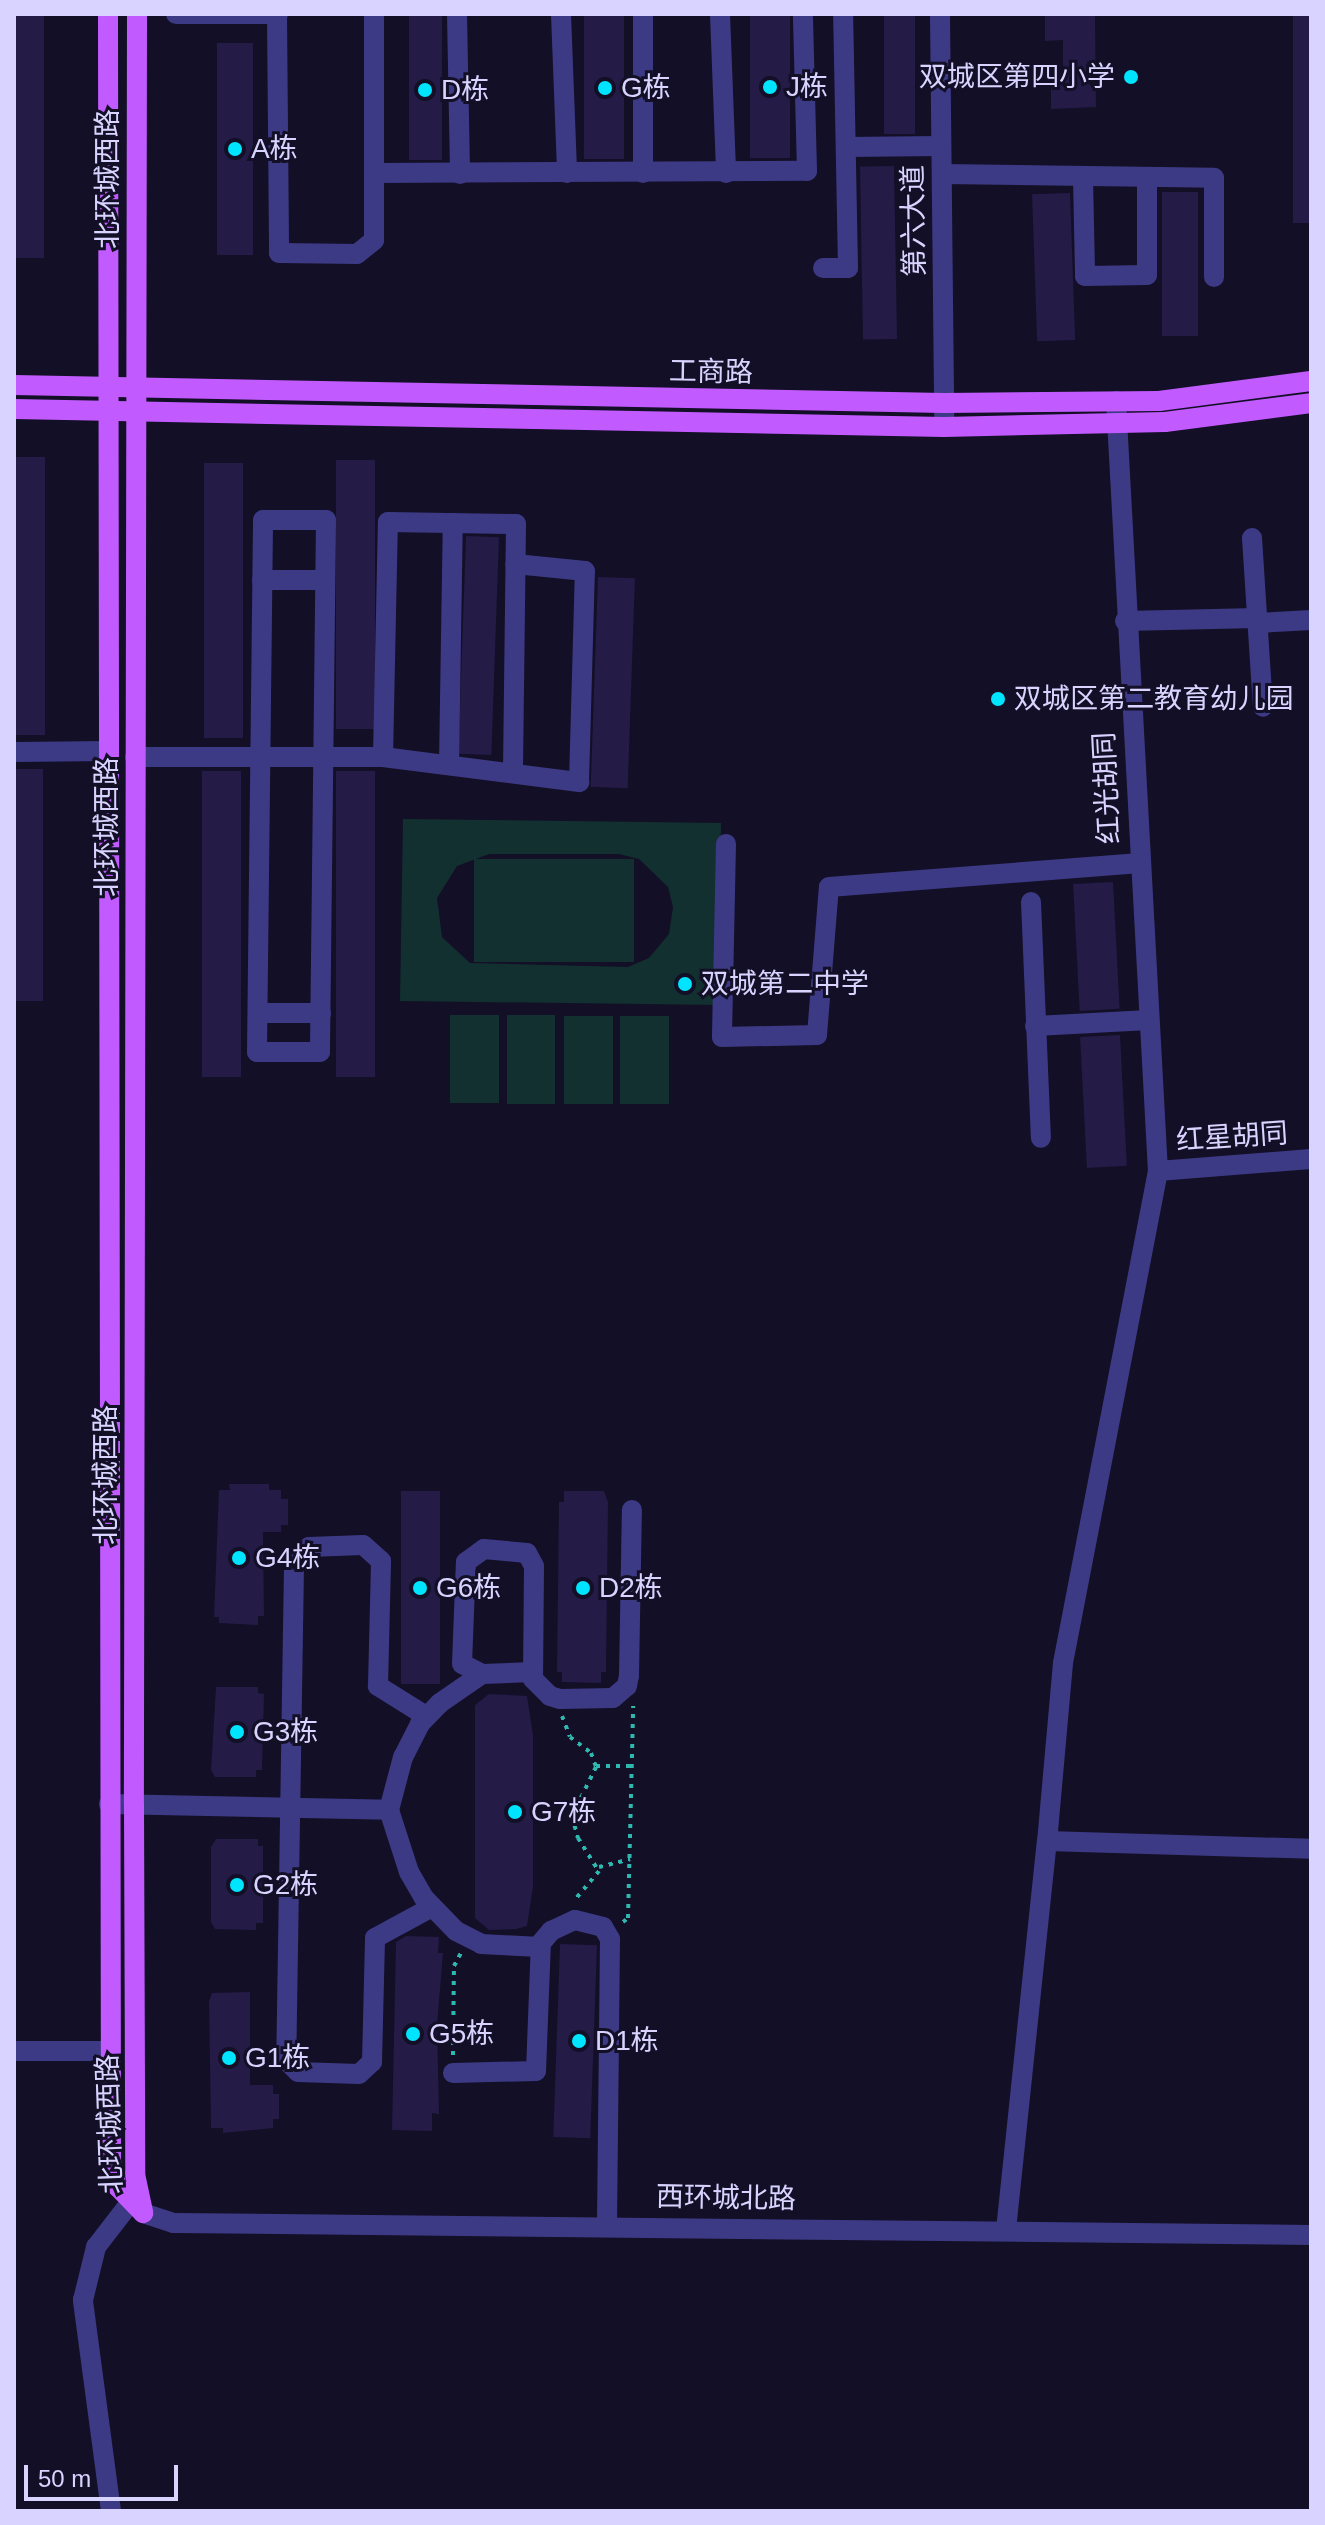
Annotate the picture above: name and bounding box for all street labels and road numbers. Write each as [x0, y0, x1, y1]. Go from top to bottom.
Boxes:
street label: 北环城西路 [91, 109, 125, 249]
street label: 第六大道 [896, 165, 932, 277]
street label: 工商路 [669, 354, 753, 390]
street label: 红光胡同 [1087, 731, 1127, 845]
street label: 北环城西路 [90, 757, 124, 897]
street label: 红星胡同 [1175, 1116, 1289, 1158]
street label: 北环城西路 [89, 1405, 123, 1545]
street label: 北环城西路 [91, 2053, 129, 2195]
street label: 西环城北路 [656, 2180, 796, 2216]

